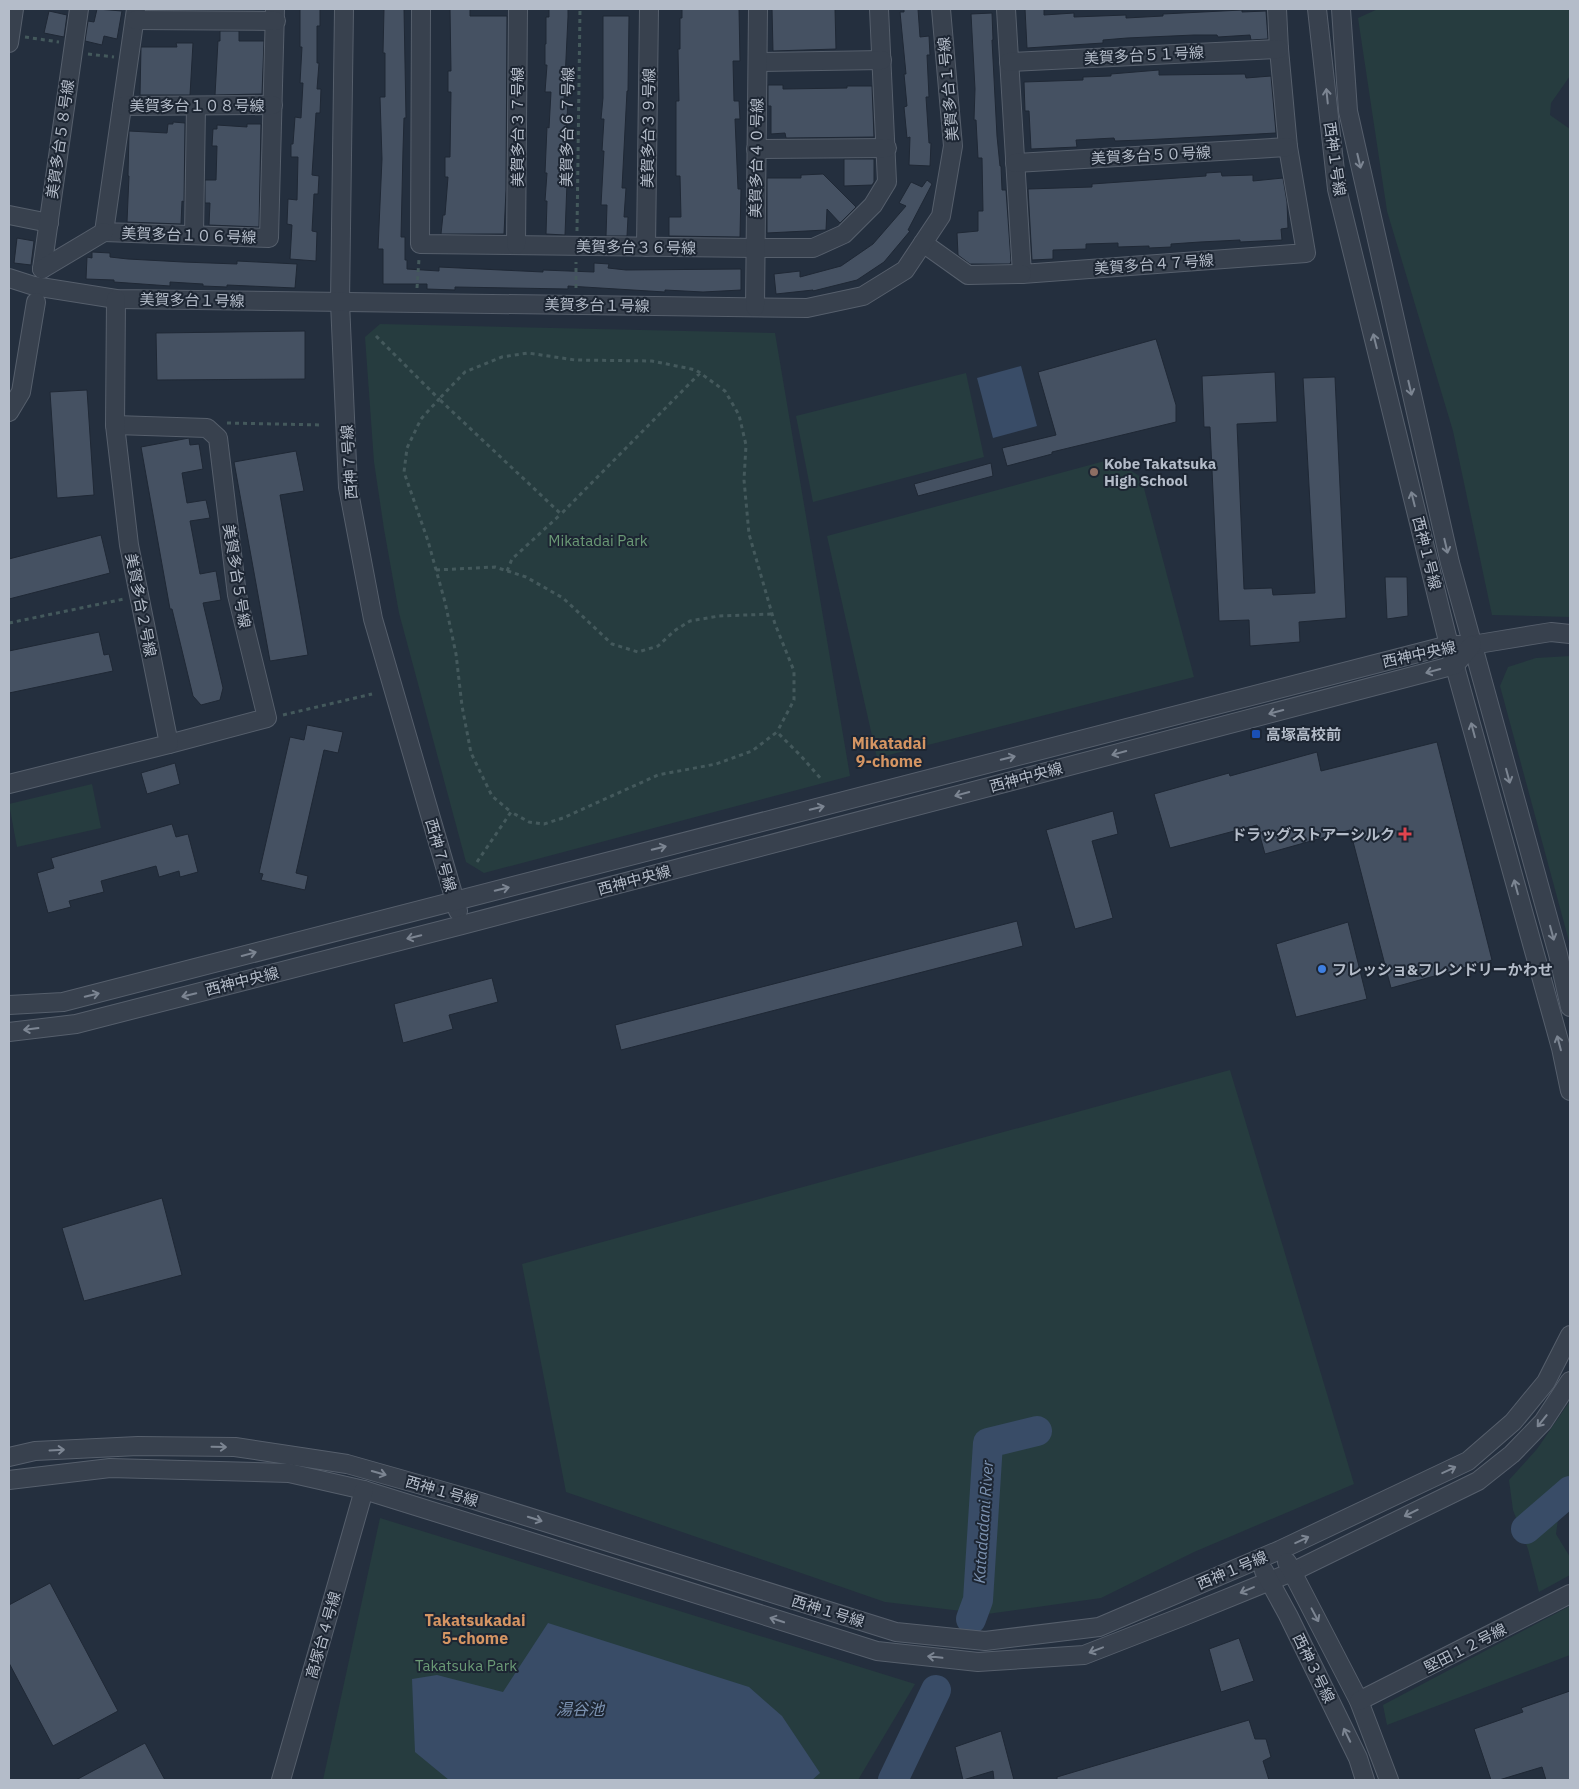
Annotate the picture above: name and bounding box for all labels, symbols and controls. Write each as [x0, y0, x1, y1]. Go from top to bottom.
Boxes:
street label: 美賀多台１号線 [934, 36, 962, 142]
street label: 美賀多台５１号線 [1084, 42, 1204, 68]
street label: 美賀多台３７号線 [508, 67, 527, 187]
street label: 美賀多台６７号線 [556, 67, 578, 187]
street label: 美賀多台３９号線 [637, 68, 659, 188]
street label: 美賀多台５８号線 [42, 78, 78, 200]
one-way arrow [1322, 89, 1332, 105]
street label: 美賀多台１０８号線 [129, 96, 265, 115]
street label: 美賀多台４０号線 [745, 98, 767, 218]
street label: 西神１号線 [1320, 121, 1350, 197]
street label: 美賀多台５０号線 [1091, 142, 1211, 168]
one-way arrow [1355, 153, 1364, 169]
street label: 美賀多台１０６号線 [121, 223, 257, 247]
street label: 美賀多台３６号線 [576, 236, 696, 258]
street label: 美賀多台４７号線 [1093, 250, 1215, 278]
street label: 美賀多台１号線 [139, 290, 245, 310]
street label: 美賀多台１号線 [544, 295, 650, 315]
one-way arrow [1369, 334, 1379, 350]
one-way arrow [1406, 379, 1415, 395]
street label: 西神７号線 [337, 424, 361, 500]
place label: Kobe Takatsuka High School [1104, 454, 1217, 490]
marker: Kobe Takatsuka High School [1088, 466, 1100, 478]
one-way arrow [1408, 491, 1417, 507]
street label: 西神１号線 [1409, 514, 1445, 592]
street label: 美賀多台５号線 [219, 523, 255, 629]
park label: Mikatadai Park [548, 531, 648, 550]
one-way arrow [1442, 538, 1451, 554]
street label: 美賀多台２号線 [122, 552, 160, 658]
street label: 西神中央線 [1380, 637, 1458, 671]
one-way arrow [1426, 667, 1442, 676]
one-way arrow [1269, 708, 1285, 717]
one-way arrow [1467, 723, 1477, 739]
place label: 高塚高校前 [1266, 725, 1341, 744]
marker: 高塚高校前 [1250, 728, 1262, 740]
district label: Mikatadai 9-chome [852, 733, 926, 771]
one-way arrow [1111, 749, 1127, 758]
one-way arrow [999, 753, 1015, 763]
street label: 西神中央線 [987, 758, 1065, 796]
one-way arrow [1504, 768, 1514, 784]
one-way arrow [954, 790, 970, 799]
one-way arrow [808, 802, 824, 812]
street label: 西神７号線 [422, 816, 460, 894]
place label: ドラッグストアーシルク [1231, 825, 1395, 844]
marker: ドラッグストアーシルク [1399, 828, 1411, 840]
one-way arrow [651, 843, 667, 852]
street label: 西神中央線 [595, 861, 673, 899]
one-way arrow [1511, 879, 1520, 895]
one-way arrow [493, 884, 509, 893]
one-way arrow [1547, 925, 1557, 941]
one-way arrow [407, 933, 423, 942]
one-way arrow [240, 949, 256, 958]
place label: フレッショ&フレンドリーかわせ [1332, 960, 1553, 979]
street label: 西神中央線 [203, 963, 281, 999]
marker: フレッショ&フレンドリーかわせ [1316, 963, 1328, 975]
one-way arrow [83, 990, 99, 999]
one-way arrow [182, 990, 198, 1000]
one-way arrow [23, 1024, 39, 1034]
one-way arrow [1554, 1036, 1564, 1052]
one-way arrow [1537, 1415, 1548, 1428]
one-way arrow [210, 1442, 227, 1452]
one-way arrow [48, 1445, 65, 1455]
water label: Katadadani River [969, 1459, 997, 1584]
one-way arrow [1441, 1465, 1456, 1474]
one-way arrow [371, 1469, 387, 1479]
street label: 西神１号線 [403, 1472, 481, 1510]
one-way arrow [1404, 1509, 1419, 1519]
one-way arrow [527, 1515, 543, 1525]
one-way arrow [1294, 1534, 1309, 1544]
street label: 西神１号線 [1194, 1547, 1270, 1593]
one-way arrow [1240, 1586, 1255, 1596]
street label: 高塚台４号線 [301, 1589, 345, 1681]
street label: 西神１号線 [789, 1591, 867, 1631]
one-way arrow [1310, 1607, 1320, 1622]
district label: Takatsukadai 5-chome [424, 1610, 526, 1648]
one-way arrow [770, 1614, 786, 1624]
street label: 堅田１２号線 [1421, 1619, 1509, 1677]
street label: 西神３号線 [1289, 1630, 1339, 1706]
one-way arrow [1089, 1646, 1104, 1655]
one-way arrow [927, 1653, 943, 1662]
park label: Takatsuka Park [415, 1656, 517, 1675]
water label: 湯谷池 [556, 1699, 606, 1719]
one-way arrow [1341, 1728, 1351, 1743]

